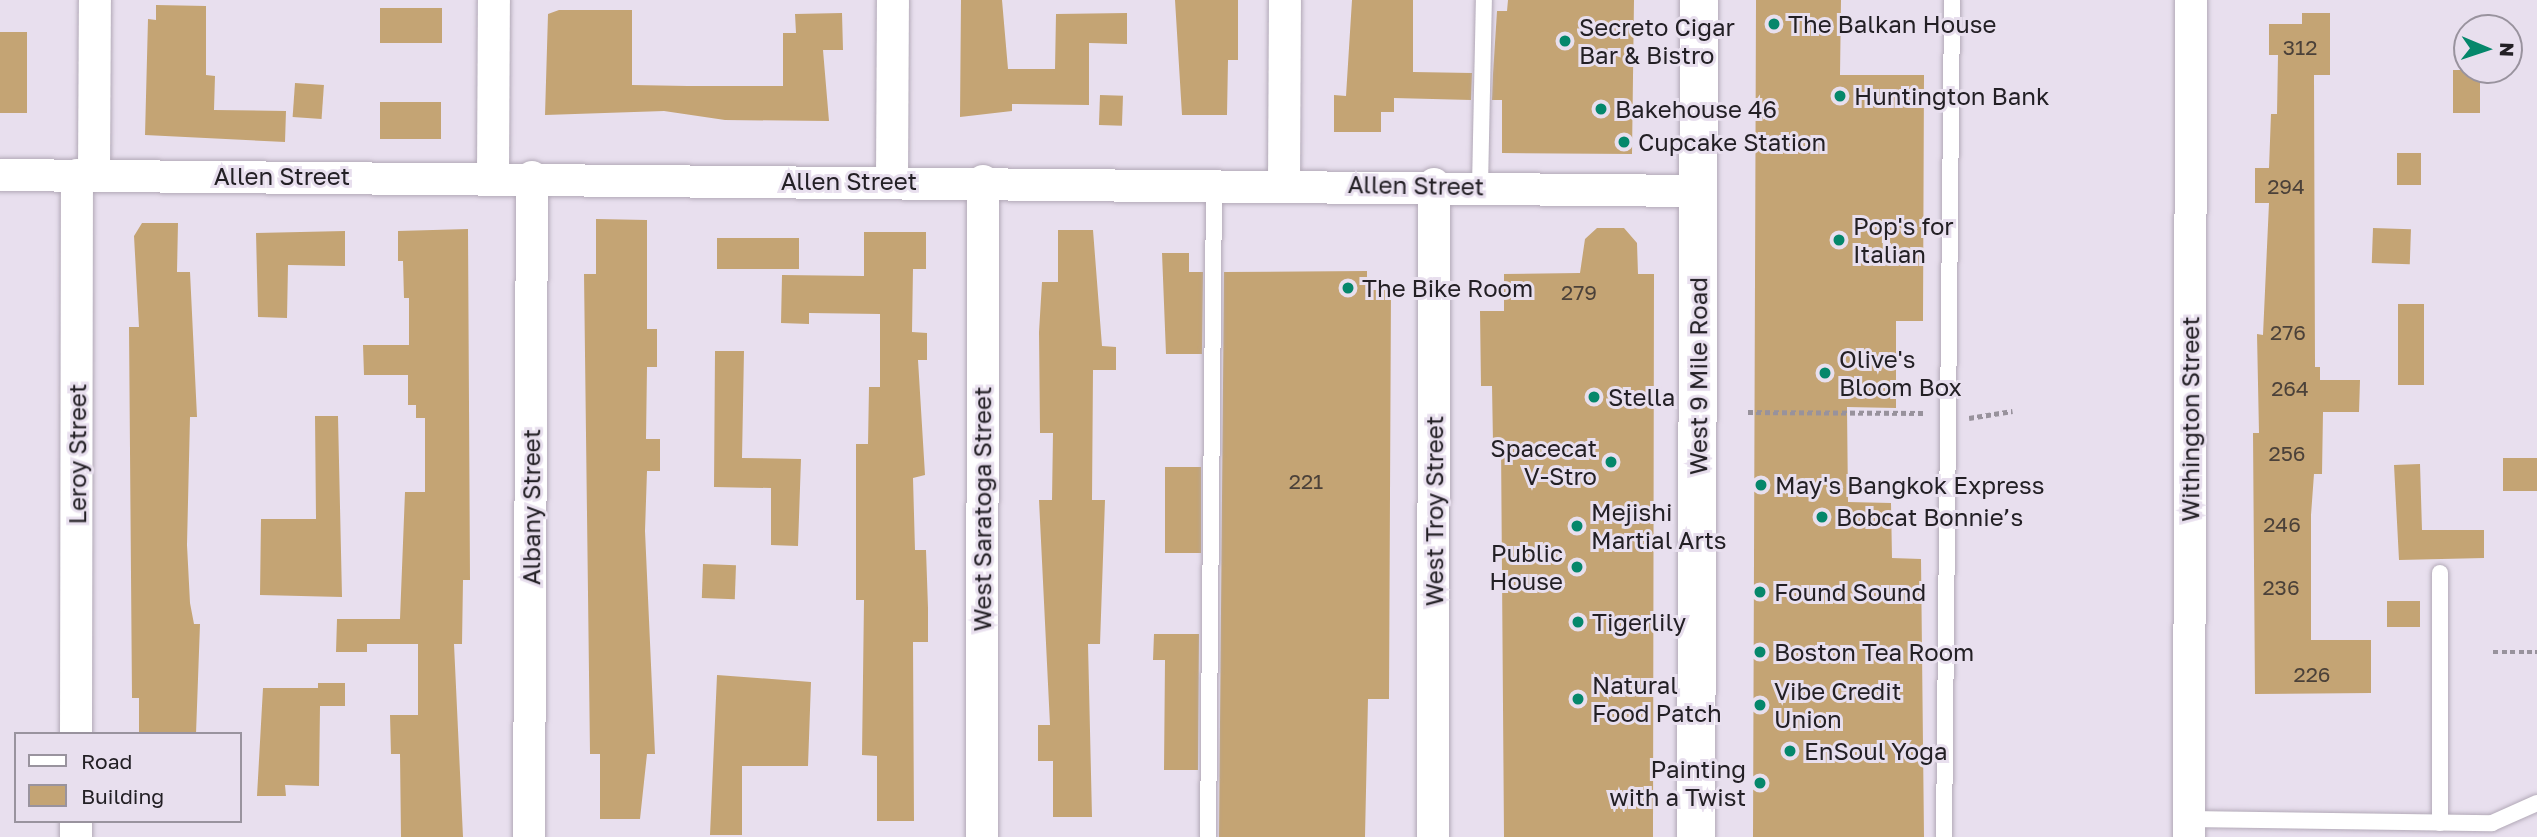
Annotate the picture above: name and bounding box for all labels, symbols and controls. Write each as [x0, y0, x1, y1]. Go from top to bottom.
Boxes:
place label: The Balkan House [1788, 10, 1996, 38]
place label: Secreto Cigar Bar & Bistro [1579, 13, 1735, 69]
north arrow [2453, 14, 2523, 84]
marker: The Balkan House [1766, 16, 1782, 32]
marker: Secreto Cigar Bar & Bistro [1557, 33, 1573, 49]
house number: 312 [2283, 34, 2317, 60]
text: N [2496, 42, 2519, 57]
place label: Huntington Bank [1854, 82, 2050, 110]
marker: Huntington Bank [1832, 88, 1848, 104]
place label: Bakehouse 46 [1615, 95, 1777, 123]
marker: Bakehouse 46 [1593, 101, 1609, 117]
place label: Cupcake Station [1638, 128, 1826, 156]
marker: Cupcake Station [1616, 134, 1632, 150]
street label: Allen Street [214, 162, 350, 190]
street label: Allen Street [781, 167, 917, 195]
street label: Allen Street [1348, 169, 1484, 201]
house number: 294 [2267, 173, 2305, 199]
place label: Pop's for Italian [1853, 212, 1954, 268]
marker: Pop's for Italian [1831, 232, 1847, 248]
place label: The Bike Room [1362, 274, 1533, 302]
street label: West 9 Mile Road [1684, 277, 1712, 475]
house number: 279 [1561, 279, 1597, 305]
marker: The Bike Room [1340, 280, 1356, 296]
street label: Withington Street [2176, 316, 2204, 522]
house number: 276 [2270, 319, 2306, 345]
place label: Olive's Bloom Box [1839, 345, 1962, 401]
marker: Olive's Bloom Box [1817, 365, 1833, 381]
house number: 264 [2271, 375, 2309, 401]
place label: Stella [1608, 383, 1675, 411]
street label: Leroy Street [63, 384, 91, 524]
street label: West Saratoga Street [968, 386, 996, 632]
marker: Stella [1586, 389, 1602, 405]
street label: West Troy Street [1420, 416, 1448, 606]
street label: Albany Street [517, 429, 545, 585]
place label: Spacecat V-Stro [1490, 434, 1597, 490]
house number: 256 [2268, 440, 2306, 466]
marker: Spacecat V-Stro [1603, 454, 1619, 470]
house number: 221 [1289, 468, 1323, 494]
place label: May's Bangkok Express [1775, 471, 2044, 499]
marker: May's Bangkok Express [1753, 477, 1769, 493]
place label: Mejishi Martial Arts [1591, 498, 1727, 554]
place label: Bobcat Bonnie’s [1836, 503, 2023, 531]
marker: Bobcat Bonnie’s [1814, 509, 1830, 525]
house number: 246 [2263, 511, 2301, 537]
marker: Mejishi Martial Arts [1569, 518, 1585, 534]
place label: Public House [1489, 539, 1563, 595]
marker: Public House [1569, 559, 1585, 575]
house number: 236 [2262, 574, 2300, 600]
place label: Found Sound [1774, 578, 1926, 606]
marker: Found Sound [1752, 584, 1768, 600]
place label: Tigerlily [1592, 608, 1686, 636]
marker: Tigerlily [1570, 614, 1586, 630]
place label: Boston Tea Room [1774, 638, 1974, 666]
marker: Boston Tea Room [1752, 644, 1768, 660]
house number: 226 [2293, 661, 2331, 687]
place label: Natural Food Patch [1592, 671, 1722, 727]
place label: Vibe Credit Union [1774, 677, 1901, 733]
marker: Natural Food Patch [1570, 691, 1586, 707]
marker: Vibe Credit Union [1752, 697, 1768, 713]
legend [14, 732, 242, 823]
place label: EnSoul Yoga [1804, 737, 1948, 765]
marker: EnSoul Yoga [1782, 743, 1798, 759]
text: Road [81, 748, 132, 774]
place label: Painting with a Twist [1609, 755, 1746, 811]
marker: Painting with a Twist [1752, 775, 1768, 791]
text: Building [81, 783, 164, 809]

